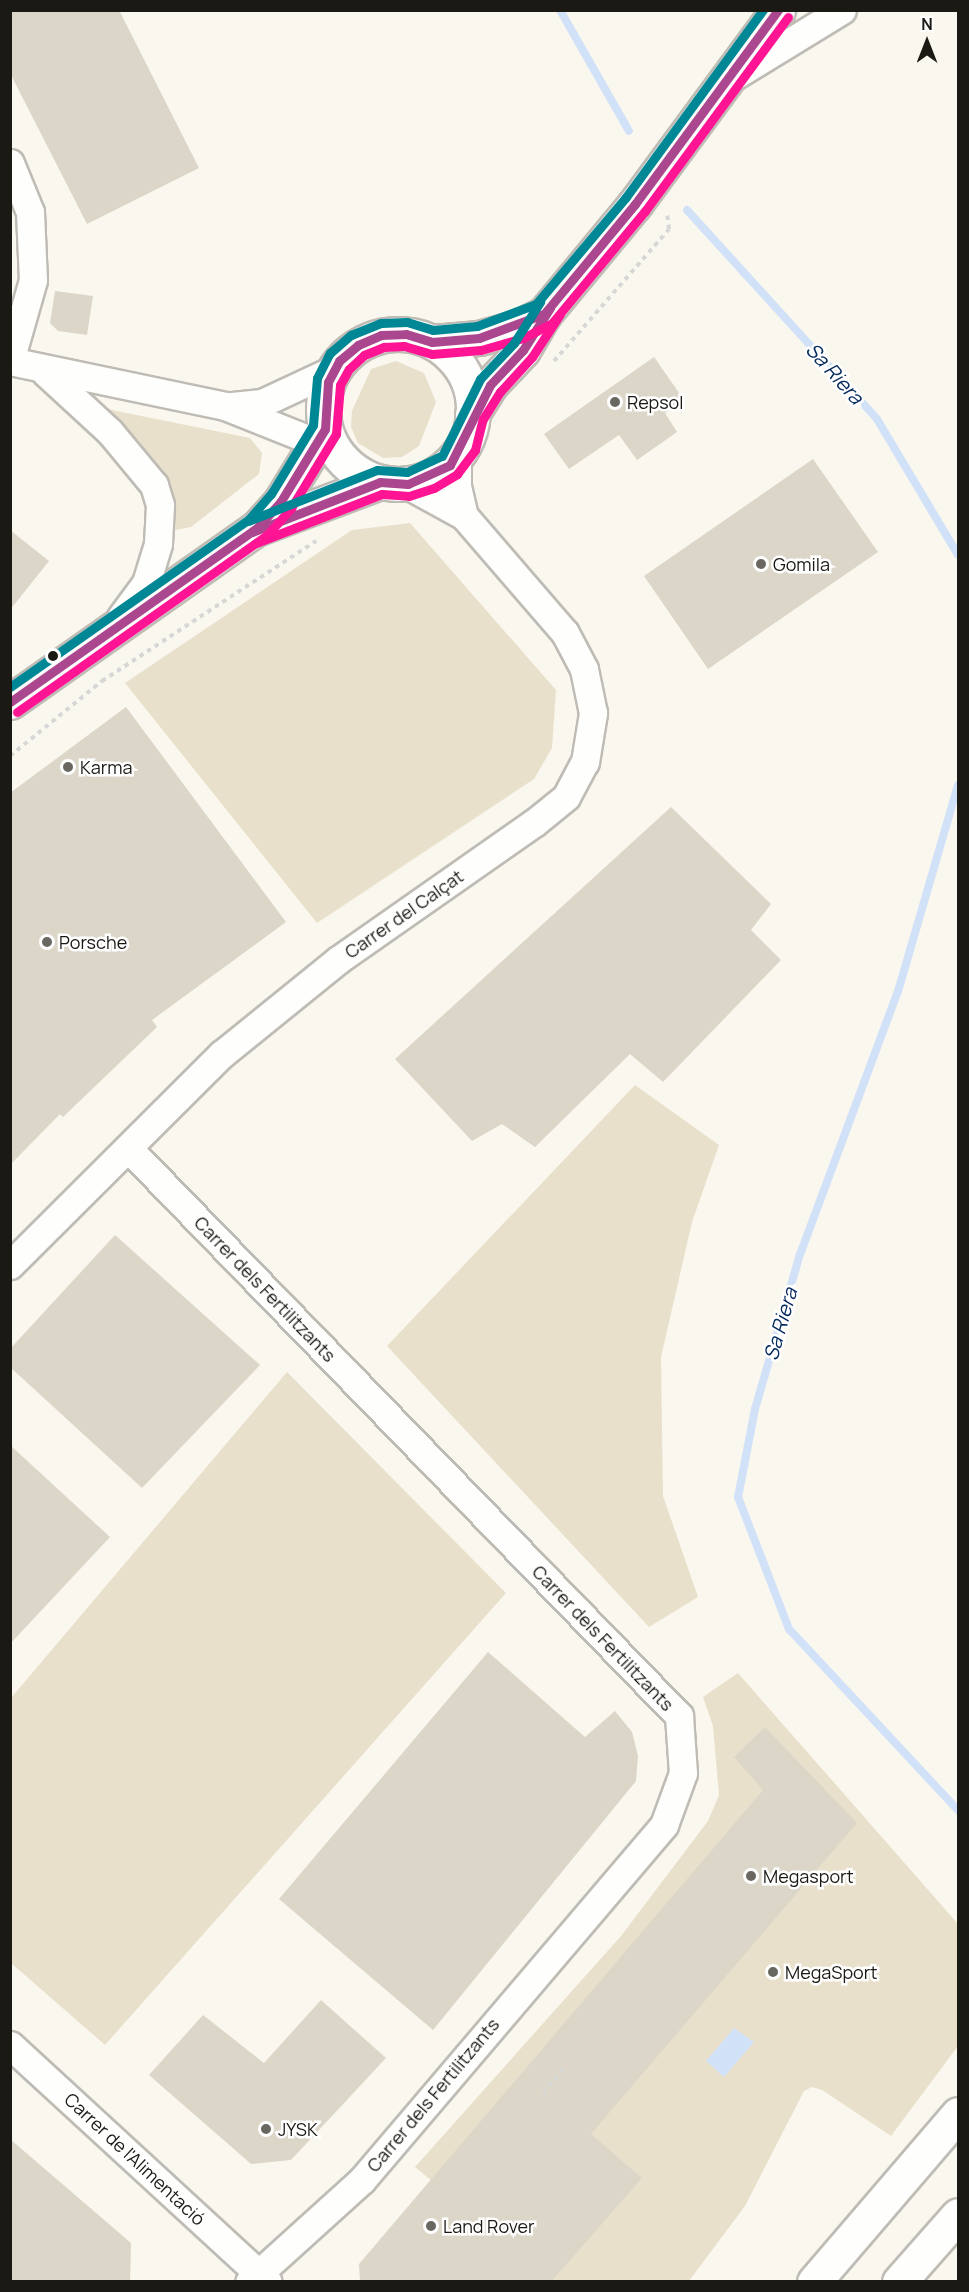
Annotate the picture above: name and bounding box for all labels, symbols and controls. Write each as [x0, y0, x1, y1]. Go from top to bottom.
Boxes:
north arrow [897, 12, 957, 72]
text: N [921, 13, 933, 35]
water label: Sa Riera [801, 337, 869, 409]
place label: Repsol [627, 391, 683, 413]
marker: Repsol [608, 395, 622, 409]
place label: Gomila [773, 553, 830, 575]
marker: Gomila [754, 557, 768, 571]
unlabelled marker [47, 650, 59, 662]
place label: Karma [80, 756, 132, 778]
marker: Karma [61, 760, 75, 774]
street label: Carrer del Calçat [341, 865, 467, 963]
place label: Porsche [59, 931, 127, 953]
marker: Porsche [40, 935, 54, 949]
street label: Carrer dels Fertilitzants [190, 1212, 340, 1366]
water label: Sa Riera [758, 1285, 802, 1363]
street label: Carrer dels Fertilitzants [528, 1561, 678, 1715]
place label: Megasport [763, 1865, 854, 1887]
marker: Megasport [744, 1869, 758, 1883]
place label: MegaSport [785, 1961, 877, 1983]
marker: MegaSport [766, 1965, 780, 1979]
street label: Carrer dels Fertilitzants [362, 2014, 504, 2176]
street label: Carrer de l'Alimentació [60, 2088, 210, 2230]
place label: JYSK [278, 2118, 318, 2140]
marker: JYSK [259, 2122, 273, 2136]
place label: Land Rover [443, 2215, 535, 2237]
marker: Land Rover [424, 2219, 438, 2233]

